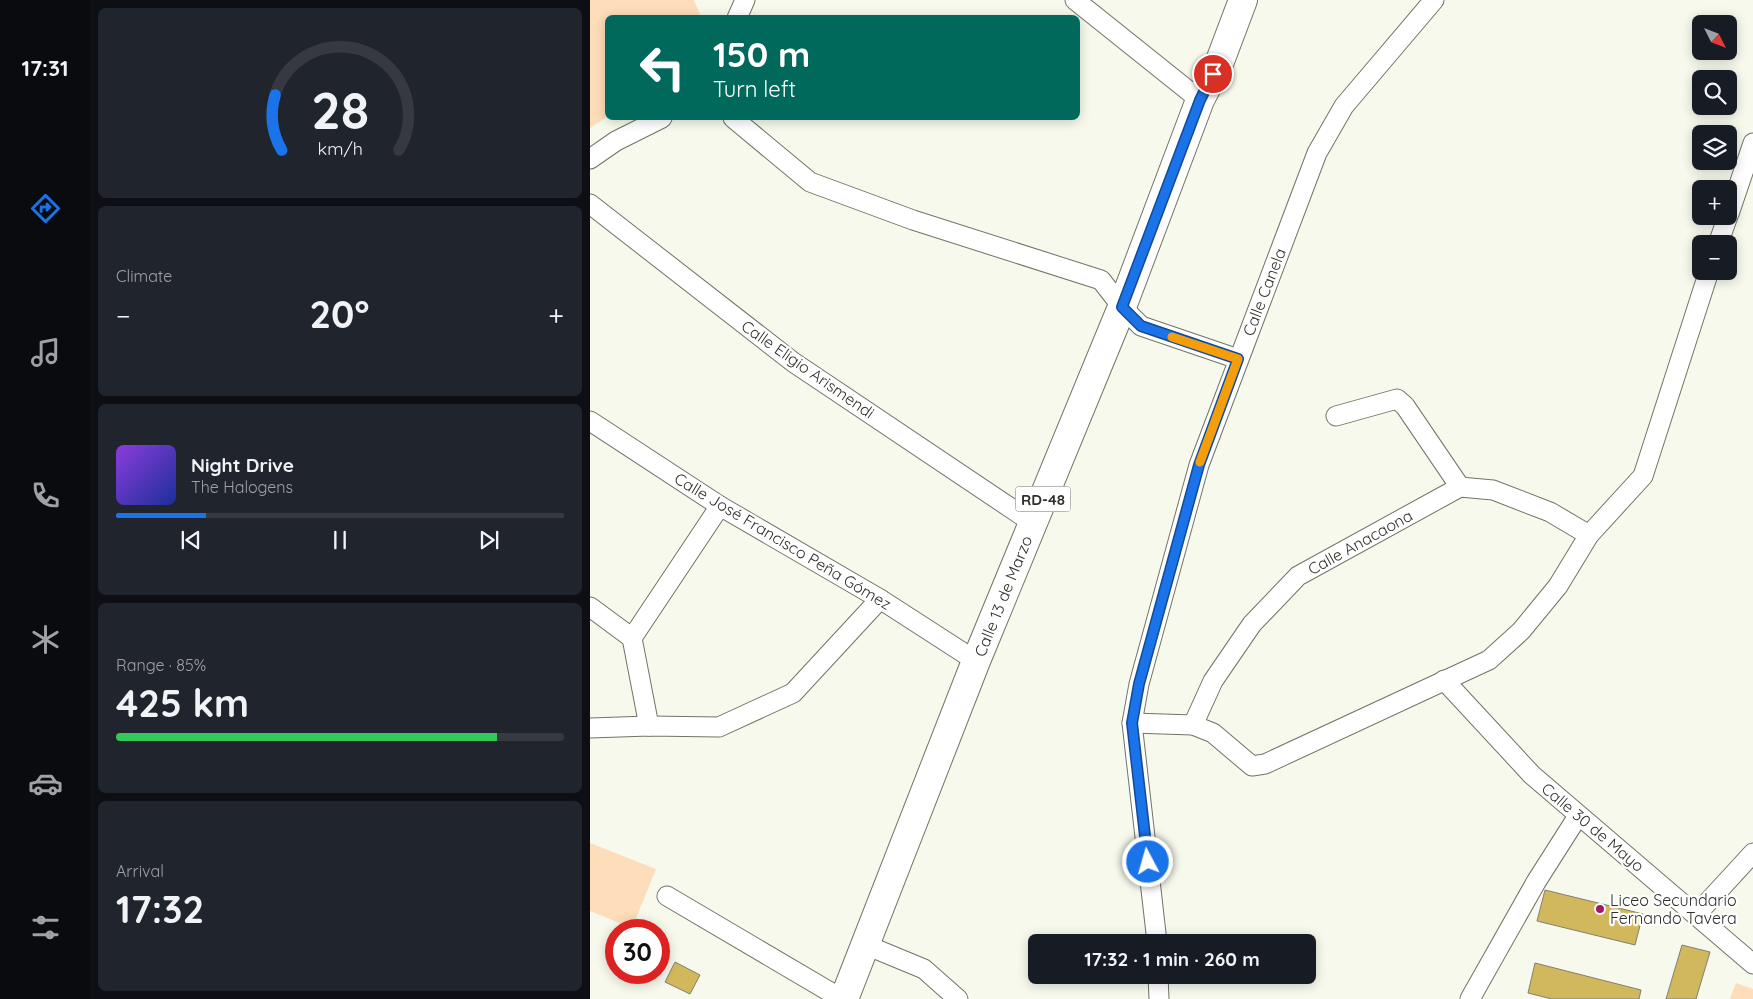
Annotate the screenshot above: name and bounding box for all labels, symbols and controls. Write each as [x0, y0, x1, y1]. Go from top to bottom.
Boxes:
north arrow [1692, 15, 1738, 60]
map controls [1692, 15, 1737, 280]
text: 150 m [713, 32, 810, 76]
icon: left [630, 35, 695, 100]
pin [1192, 53, 1234, 95]
text: 17:31 [21, 54, 69, 82]
icon: arrive [1199, 60, 1227, 88]
button: search [1692, 70, 1737, 115]
text: Turn left [713, 75, 796, 103]
text: 28 [311, 77, 369, 142]
button: layers [1692, 125, 1737, 170]
text: km/h [317, 137, 363, 159]
button: + [1692, 180, 1737, 225]
icon: directions [28, 191, 63, 226]
button: − [1692, 235, 1737, 280]
street label: Calle Canela [1238, 245, 1290, 339]
text: Climate [116, 266, 172, 286]
text: 20° [309, 290, 369, 338]
text: − [116, 298, 131, 333]
text: + [548, 298, 564, 333]
street label: Calle Eligio Arismendi [738, 316, 878, 422]
icon: music [28, 335, 63, 370]
text: Night Drive [191, 453, 294, 477]
street label: Calle José Francisco Peña Gómez [671, 468, 895, 614]
text: The Halogens [191, 477, 293, 497]
icon: phone [28, 478, 63, 513]
road number: RD-48 [1016, 486, 1070, 512]
street label: Calle Anacaona [1304, 505, 1416, 579]
icon: previous [177, 526, 205, 554]
icon: pause [326, 526, 354, 554]
icon: next [475, 526, 503, 554]
street label: Calle 13 de Marzo [970, 533, 1036, 659]
icon: climate [28, 622, 63, 657]
text: Range · 85% [116, 655, 206, 675]
text: 425 km [116, 679, 249, 727]
icon: car [28, 766, 63, 801]
street label: Calle 30 de Mayo [1538, 778, 1648, 876]
position arrow [1121, 835, 1173, 887]
text: Arrival [116, 861, 164, 881]
text: 17:32 [116, 885, 204, 933]
place label: Liceo Secundario Fernando Tavera [1610, 890, 1737, 928]
marker: Liceo Secundario Fernando Tavera [1594, 903, 1606, 915]
icon: filters [28, 910, 63, 945]
speed limit sign: 30 [605, 919, 670, 984]
text: 17:32 · 1 min · 260 m [1084, 947, 1260, 971]

